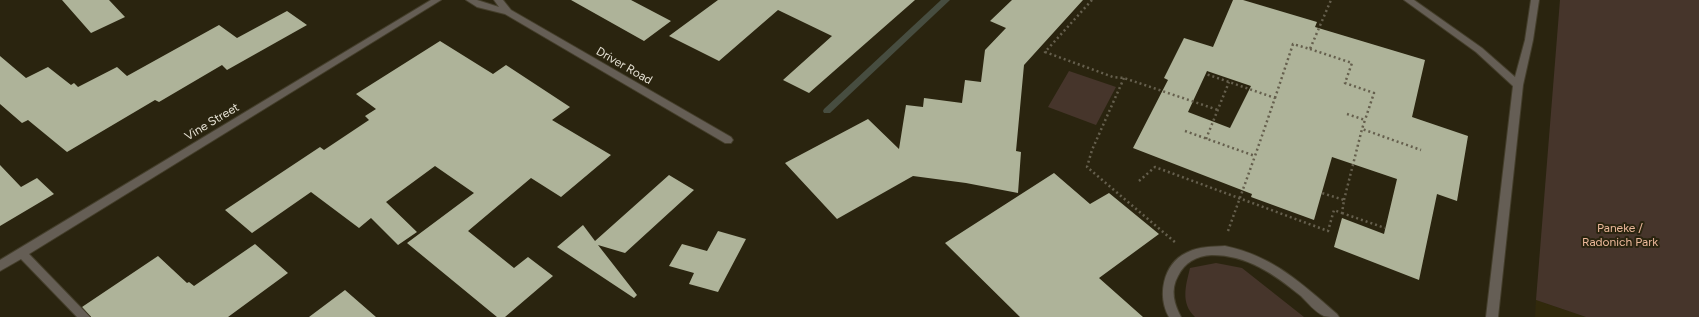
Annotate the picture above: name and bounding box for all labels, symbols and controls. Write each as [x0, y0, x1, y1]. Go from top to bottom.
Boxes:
street label: Driver Road [593, 44, 655, 88]
street label: Vine Street [182, 100, 242, 144]
park label: Paneke / Radonich Park [1582, 221, 1658, 249]

